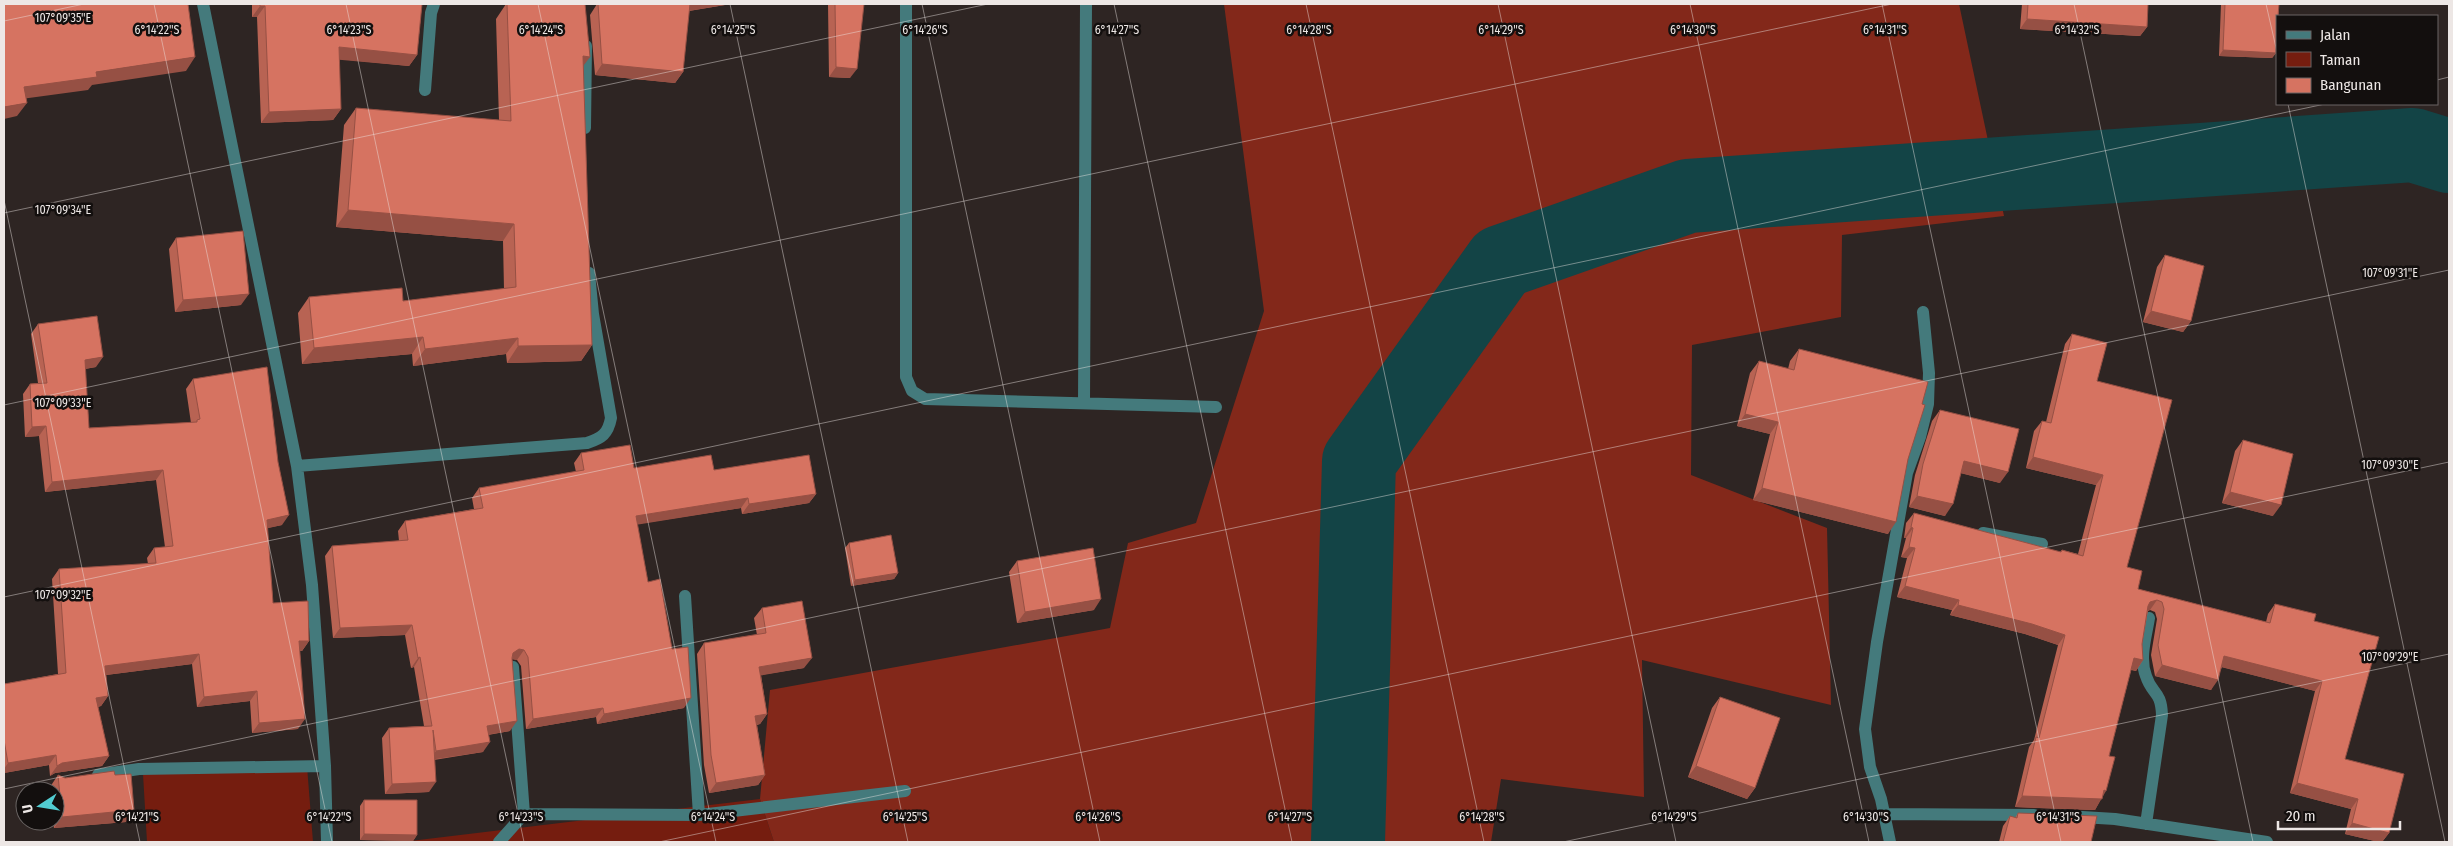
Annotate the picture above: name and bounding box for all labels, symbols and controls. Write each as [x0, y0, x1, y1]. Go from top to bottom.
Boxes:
text: 107°09'35"E [35, 11, 92, 25]
legend [2276, 15, 2438, 105]
text: 6°14'22"S [135, 23, 179, 37]
text: 6°14'23"S [327, 23, 372, 37]
text: 6°14'24"S [519, 23, 563, 37]
text: 6°14'25"S [711, 23, 755, 37]
text: 6°14'26"S [902, 23, 948, 37]
text: 6°14'27"S [1095, 23, 1139, 37]
text: 6°14'28"S [1286, 23, 1332, 37]
text: 6°14'29"S [1478, 23, 1524, 37]
text: 6°14'30"S [1670, 23, 1716, 37]
text: 6°14'31"S [1863, 23, 1907, 37]
text: 6°14'32"S [2055, 23, 2099, 37]
text: Jalan [2320, 26, 2350, 44]
text: Taman [2320, 51, 2360, 69]
text: Bangunan [2320, 76, 2381, 94]
text: 107°09'34"E [35, 203, 92, 217]
text: 107°09'31"E [2362, 266, 2418, 280]
text: 107°09'33"E [35, 396, 92, 410]
text: 107°09'30"E [2361, 458, 2419, 472]
text: 107°09'32"E [35, 588, 92, 602]
text: 107°09'29"E [2362, 650, 2419, 664]
north arrow [15, 781, 65, 831]
scale bar [2278, 798, 2400, 830]
text: U [19, 803, 37, 814]
text: 20 m [2286, 807, 2316, 825]
text: 6°14'21"S [115, 810, 159, 824]
text: 6°14'22"S [307, 810, 351, 824]
text: 6°14'23"S [499, 810, 544, 824]
text: 6°14'24"S [691, 810, 735, 824]
text: 6°14'25"S [883, 810, 927, 824]
text: 6°14'26"S [1075, 810, 1121, 824]
text: 6°14'27"S [1268, 810, 1312, 824]
text: 6°14'28"S [1459, 810, 1505, 824]
text: 6°14'29"S [1651, 810, 1697, 824]
text: 6°14'30"S [1843, 810, 1889, 824]
text: 6°14'31"S [2036, 810, 2080, 824]

